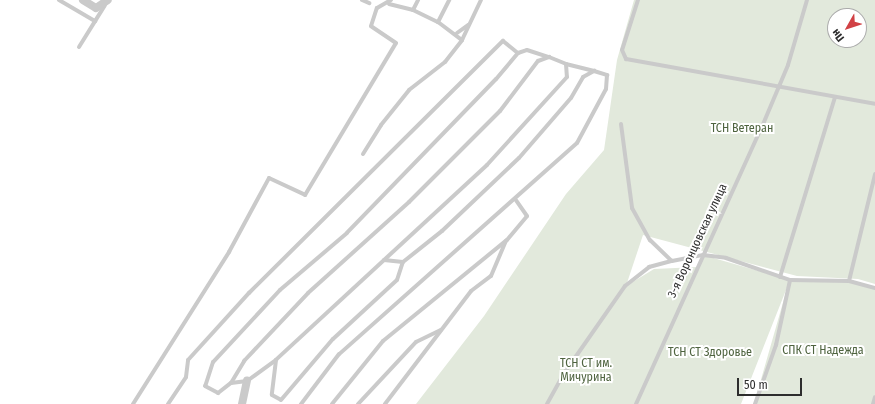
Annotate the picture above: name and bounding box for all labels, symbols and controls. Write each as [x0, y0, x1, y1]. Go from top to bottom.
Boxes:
north arrow [827, 8, 867, 48]
text: Пн [829, 26, 847, 44]
park label: ТСН Ветеран [711, 122, 773, 136]
street label: 3-я Воронцовская улица [665, 182, 731, 300]
park label: СПК СТ Надежда [782, 344, 864, 358]
park label: ТСН СТ Здоровье [668, 346, 752, 360]
park label: ТСН СТ им. Мичурина [560, 357, 612, 385]
scale bar [739, 370, 804, 396]
text: 50 m [744, 378, 768, 392]

